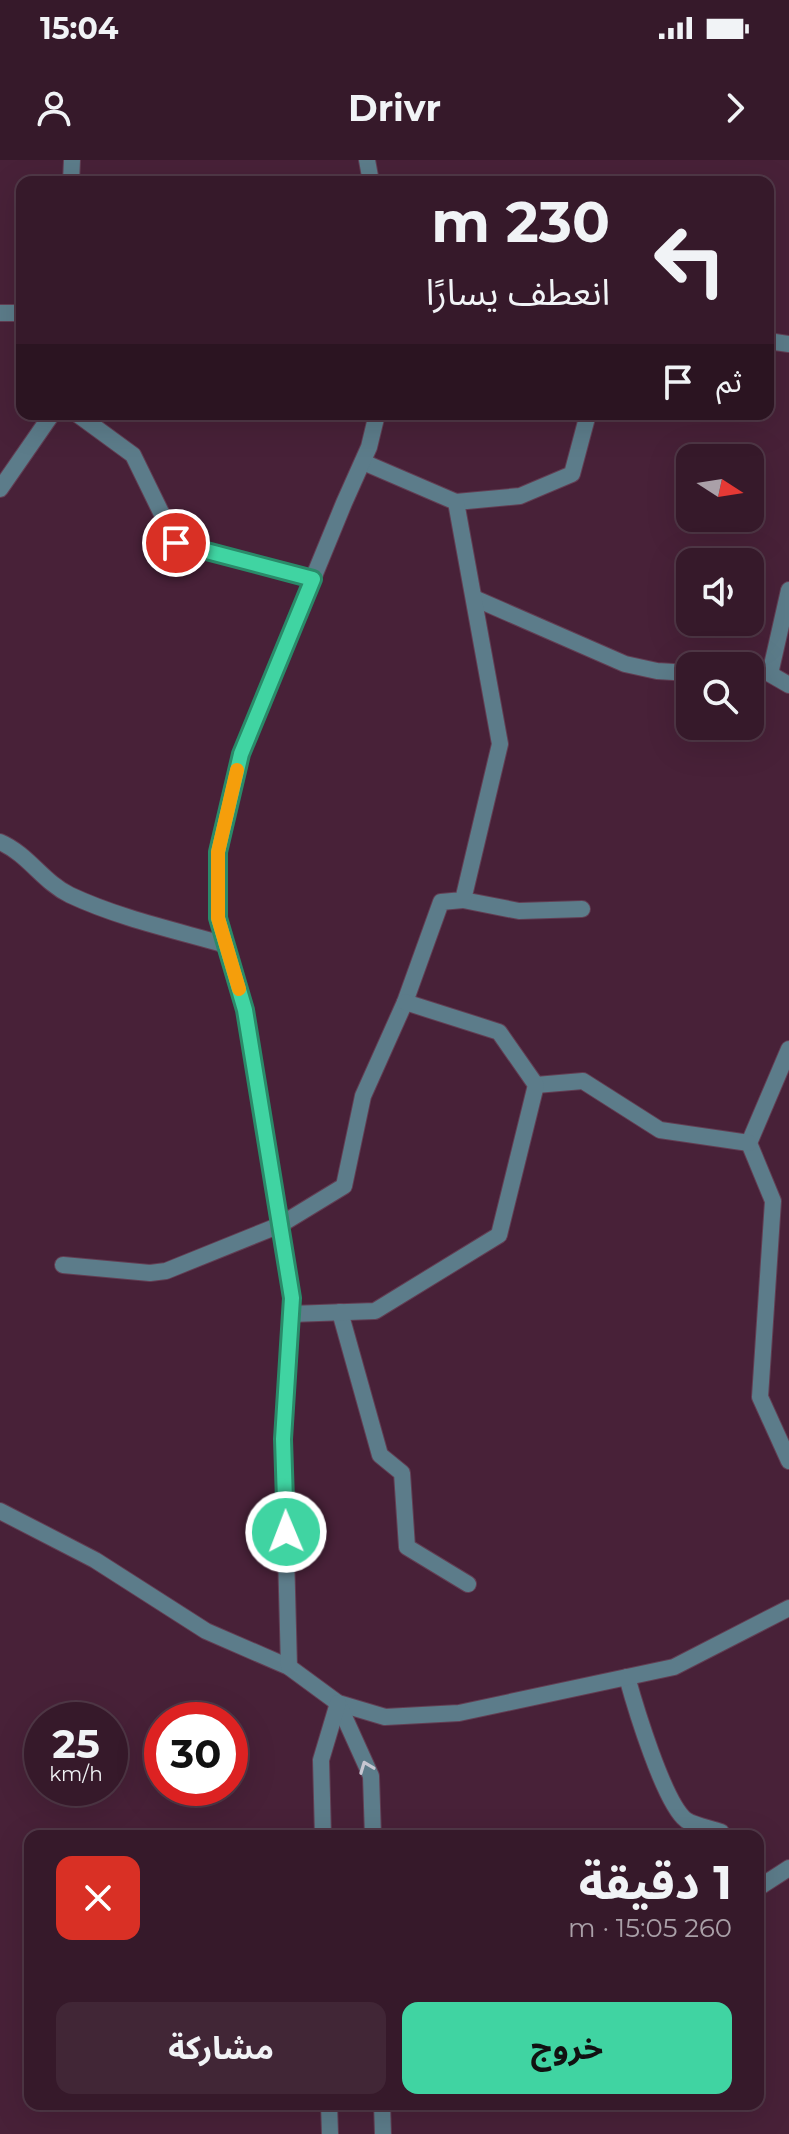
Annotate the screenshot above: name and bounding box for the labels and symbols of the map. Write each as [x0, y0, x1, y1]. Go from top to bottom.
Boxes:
north arrow [676, 444, 764, 532]
pin [142, 509, 210, 577]
position arrow [244, 1490, 328, 1574]
speed limit sign: 30 [144, 1702, 248, 1806]
one-way arrow [359, 1761, 376, 1775]

